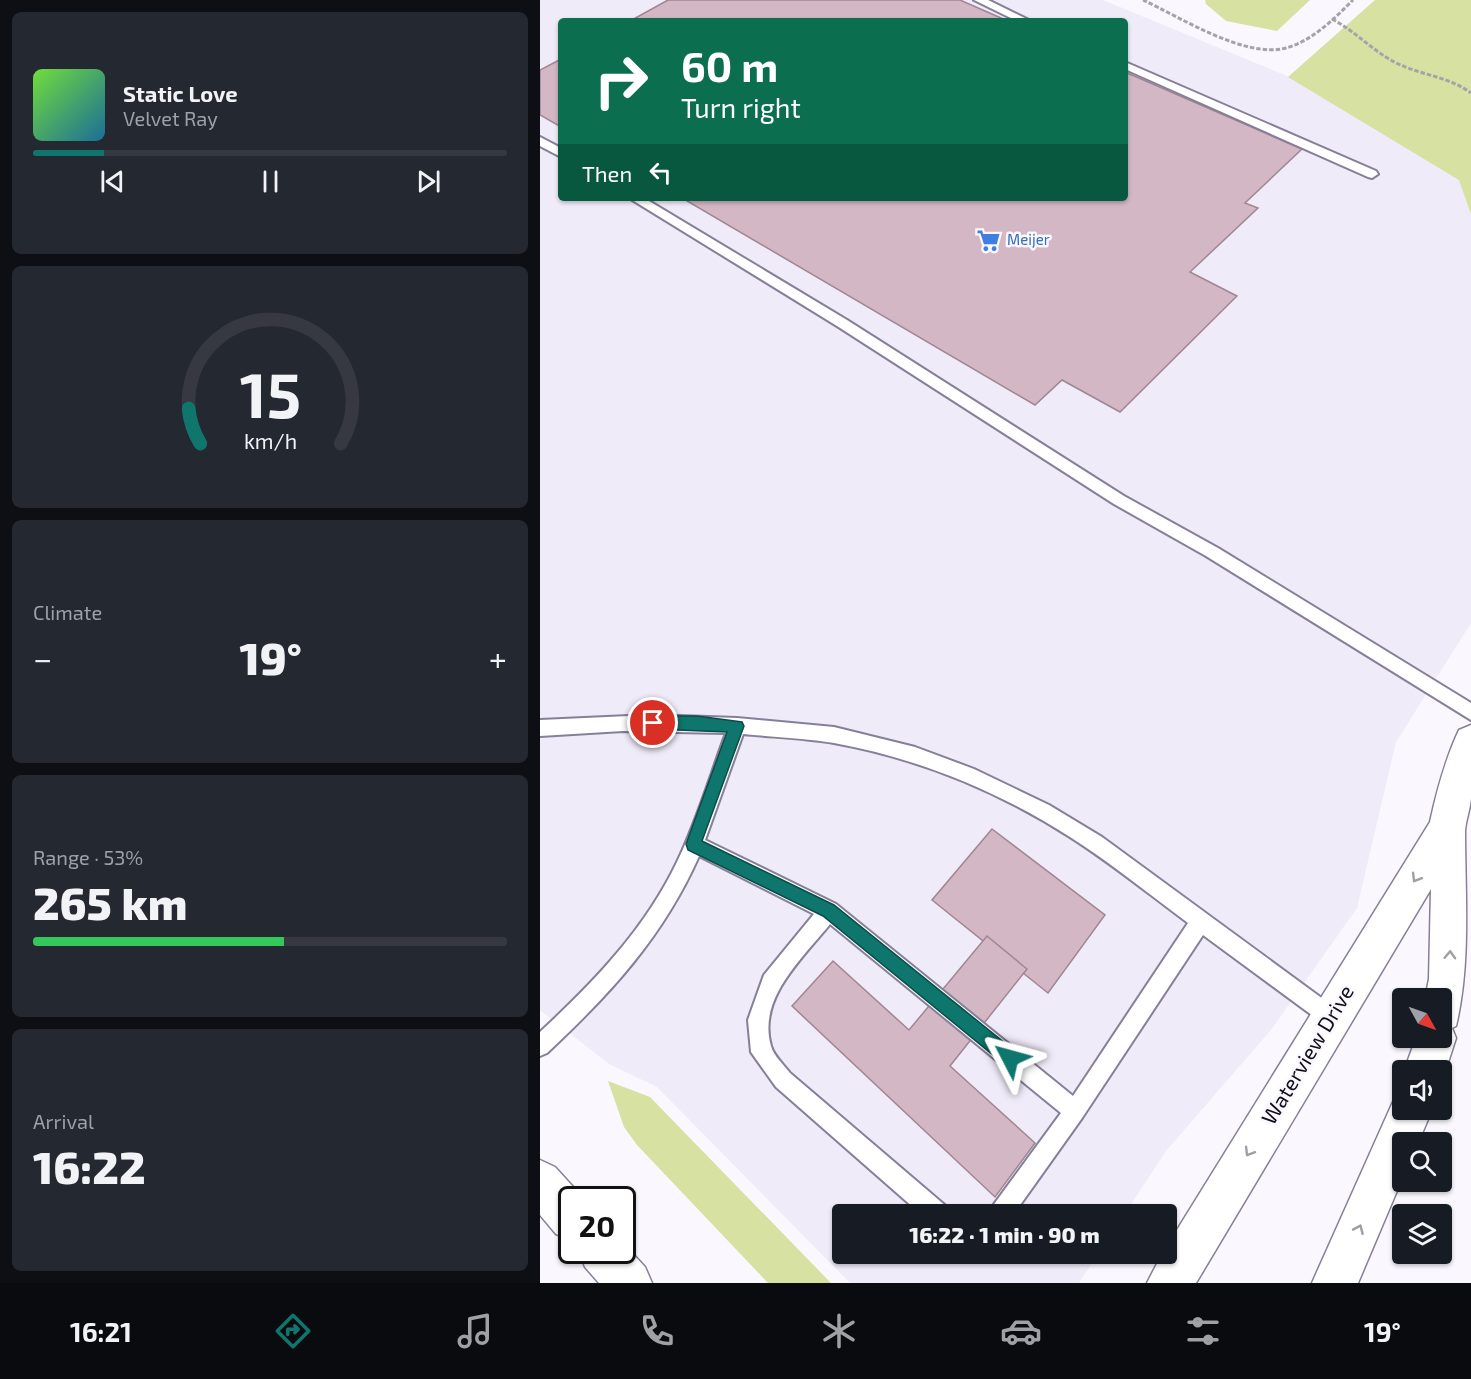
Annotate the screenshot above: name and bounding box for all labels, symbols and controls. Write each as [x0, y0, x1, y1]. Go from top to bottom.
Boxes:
text: 60 m [681, 40, 778, 90]
icon: right [582, 42, 660, 120]
text: Static Love [123, 80, 238, 106]
text: Turn right [681, 91, 801, 123]
text: Velvet Ray [123, 106, 218, 130]
icon: left [644, 156, 677, 189]
text: Then [582, 160, 632, 186]
icon: previous [96, 165, 129, 198]
icon: pause [254, 165, 287, 198]
icon: next [412, 165, 445, 198]
supermarket icon: Meijer [976, 227, 1002, 253]
place label: Meijer [1007, 230, 1050, 249]
text: 15 [239, 356, 301, 431]
text: km/h [243, 429, 297, 454]
text: Climate [33, 600, 102, 624]
text: 19° [239, 630, 302, 684]
text: − [33, 638, 52, 678]
text: + [489, 638, 507, 678]
pin [627, 697, 678, 748]
icon: arrive [636, 706, 669, 739]
text: Range · 53% [33, 845, 143, 869]
one-way arrow [1412, 872, 1424, 882]
text: 265 km [33, 875, 188, 929]
one-way arrow [1443, 950, 1456, 959]
street label: Waterview Drive [1255, 980, 1358, 1128]
north arrow [1392, 988, 1452, 1048]
map controls [1392, 988, 1452, 1264]
position arrow [978, 1026, 1042, 1090]
button: sound [1392, 1060, 1452, 1120]
text: Arrival [33, 1109, 94, 1133]
button: search [1392, 1132, 1452, 1192]
text: 16:22 [33, 1139, 146, 1193]
one-way arrow [1245, 1146, 1257, 1156]
speed limit sign: 20 [558, 1186, 636, 1264]
button: layers [1392, 1204, 1452, 1264]
text: 16:22 · 1 min · 90 m [909, 1221, 1100, 1247]
one-way arrow [1352, 1225, 1364, 1236]
icon: directions [272, 1310, 314, 1352]
icon: music [454, 1310, 496, 1352]
icon: phone [636, 1310, 678, 1352]
icon: climate [818, 1310, 860, 1352]
icon: car [1000, 1310, 1042, 1352]
icon: filters [1182, 1310, 1224, 1352]
text: 16:21 [70, 1315, 132, 1347]
text: 19° [1364, 1315, 1401, 1347]

